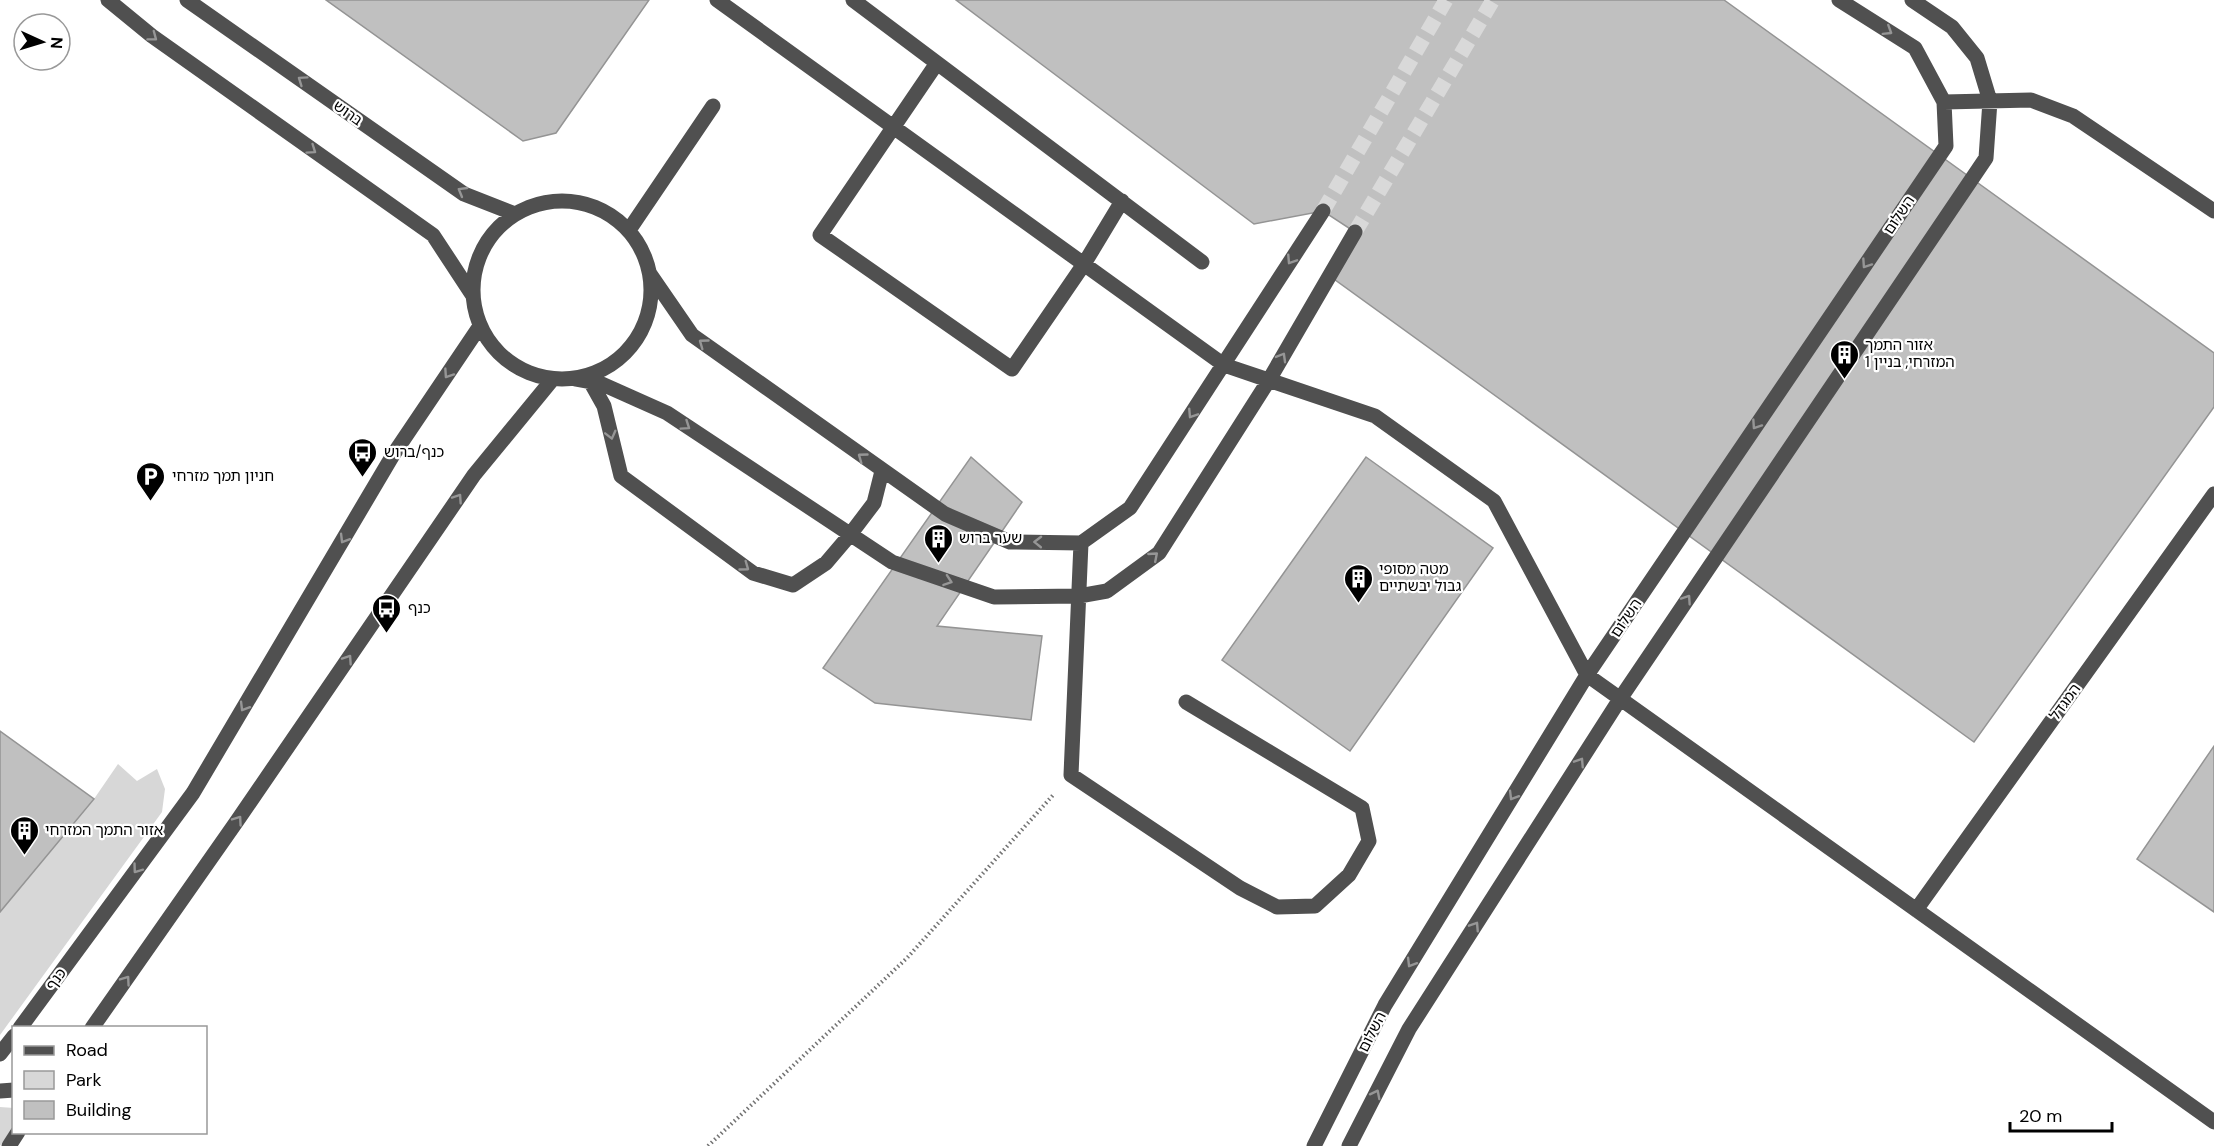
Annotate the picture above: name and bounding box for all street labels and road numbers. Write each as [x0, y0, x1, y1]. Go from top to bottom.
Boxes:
street label: ברוש [329, 96, 367, 130]
street label: השלום [1879, 192, 1919, 238]
street label: השלום [1606, 595, 1646, 641]
street label: המגדל [2045, 680, 2085, 724]
street label: כנף [41, 964, 71, 994]
street label: השלום [1353, 1008, 1391, 1056]

